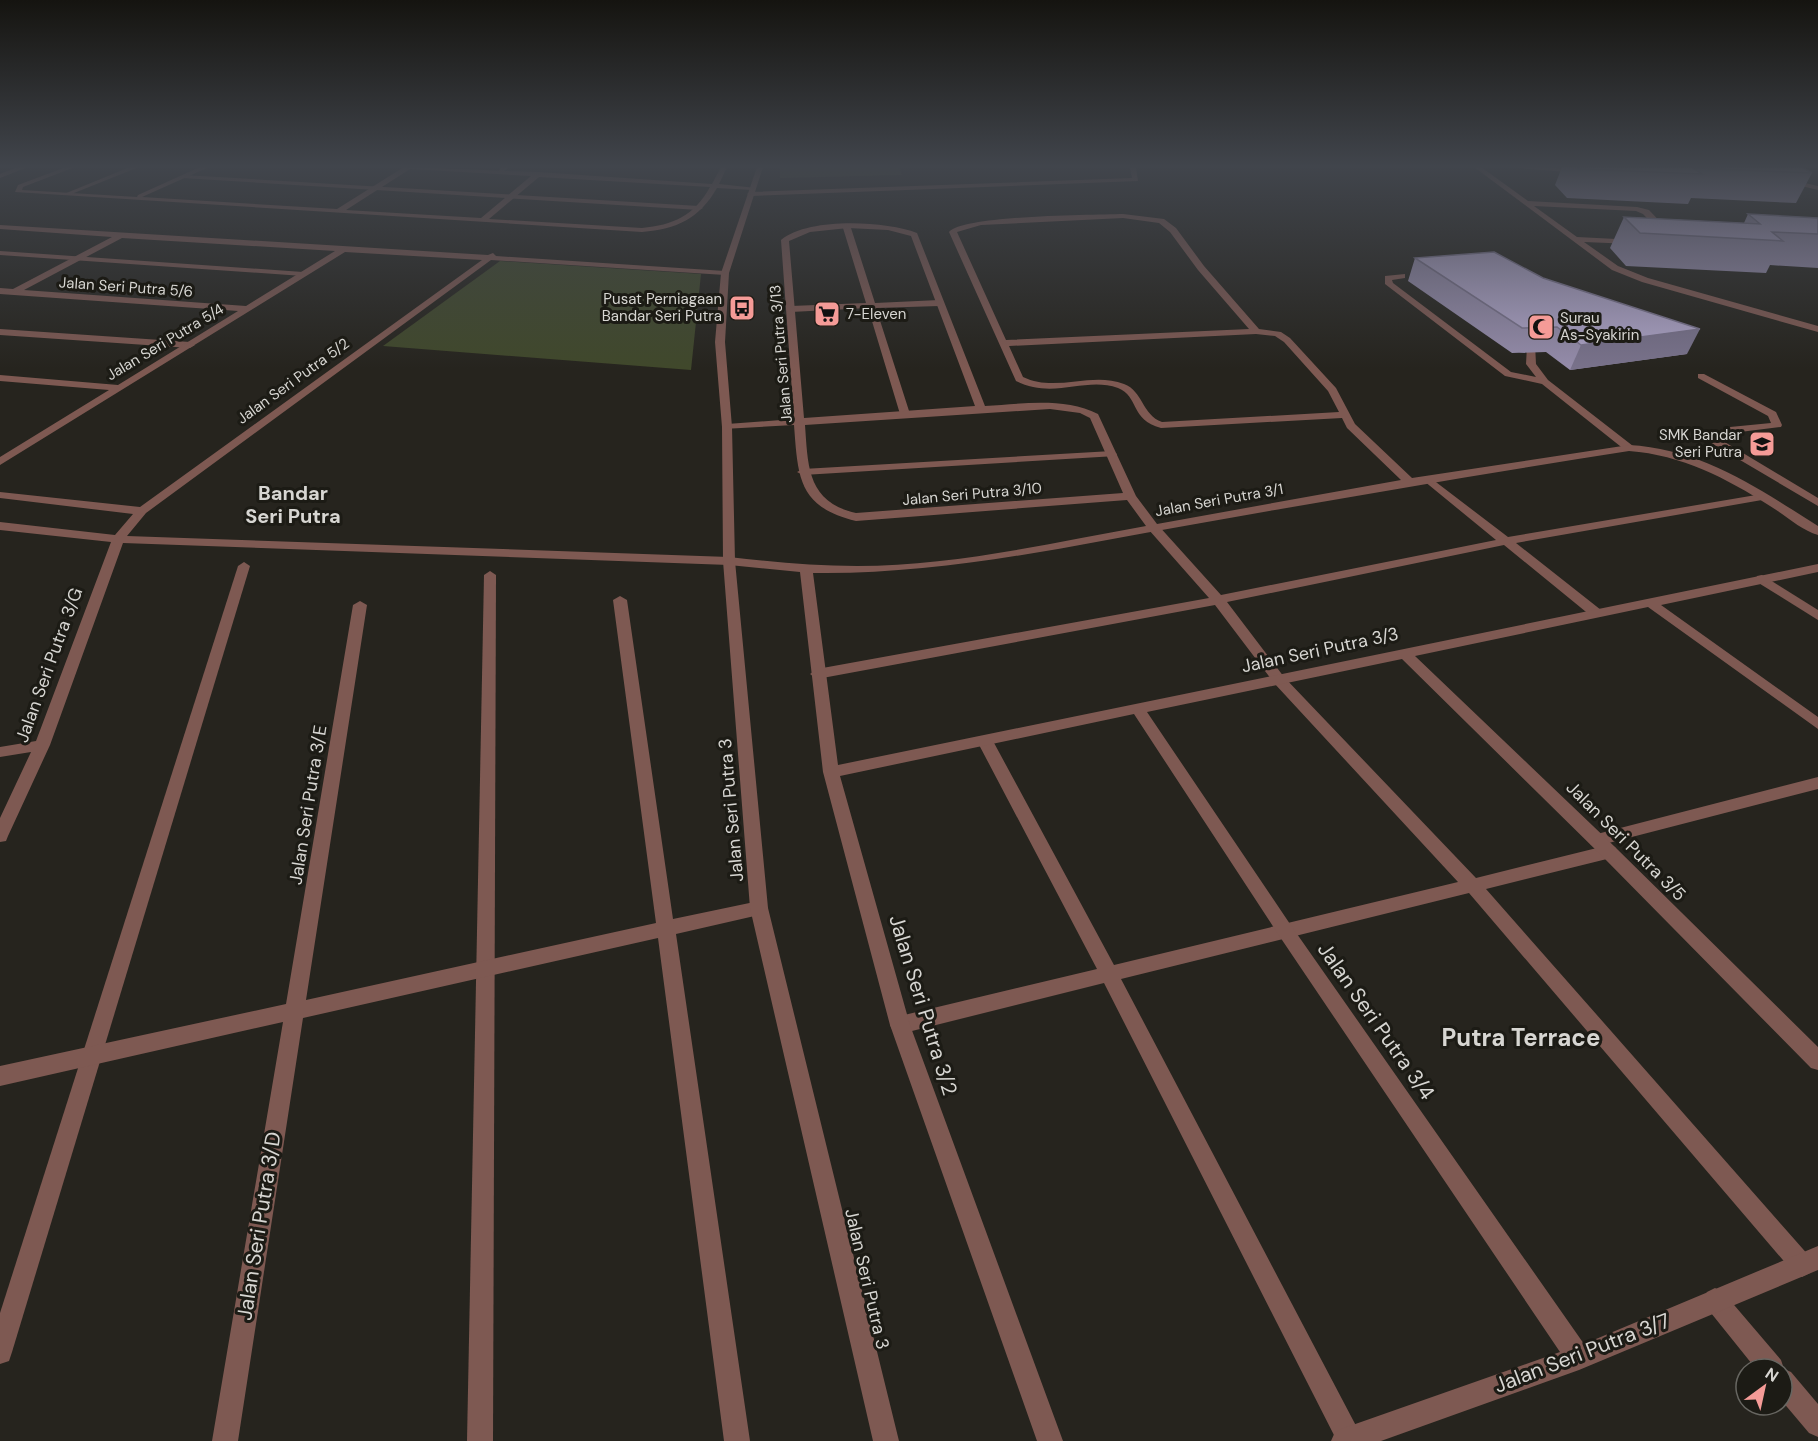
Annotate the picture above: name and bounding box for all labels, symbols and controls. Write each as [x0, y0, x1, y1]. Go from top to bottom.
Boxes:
street label: Jalan Seri Putra 5/6 [58, 272, 194, 302]
street label: Jalan Seri Putra 3/13 [765, 284, 797, 424]
place label: Pusat Perniagaan Bandar Seri Putra [602, 289, 722, 326]
bus stop icon: Pusat Perniagaan Bandar Seri Putra [727, 293, 757, 323]
street label: Jalan Seri Putra 5/4 [103, 299, 227, 385]
supermarket icon: 7-Eleven [812, 299, 842, 329]
place label: 7-Eleven [846, 304, 906, 324]
place label: Surau As-Syakirin [1560, 308, 1639, 345]
mosque icon: Surau As-Syakirin [1526, 312, 1556, 342]
street label: Jalan Seri Putra 5/2 [233, 333, 353, 429]
place label: SMK Bandar Seri Putra [1659, 425, 1742, 462]
school or university icon: SMK Bandar Seri Putra [1747, 429, 1777, 459]
street label: Jalan Seri Putra 3/10 [901, 478, 1043, 510]
street label: Jalan Seri Putra 3/1 [1153, 479, 1285, 521]
district label: Bandar Seri Putra [245, 480, 341, 529]
street label: Jalan Seri Putra 3/G [10, 584, 88, 746]
street label: Jalan Seri Putra 3/3 [1239, 622, 1401, 678]
street label: Jalan Seri Putra 3/E [284, 723, 332, 887]
street label: Jalan Seri Putra 3 [713, 737, 749, 883]
street label: Jalan Seri Putra 3/5 [1561, 776, 1691, 906]
street label: Jalan Seri Putra 3/2 [882, 911, 964, 1099]
street label: Jalan Seri Putra 3/4 [1311, 937, 1441, 1106]
district label: Putra Terrace [1442, 1022, 1600, 1053]
street label: Jalan Seri Putra 3/D [230, 1130, 288, 1322]
street label: Jalan Seri Putra 3 [839, 1206, 895, 1352]
street label: Jalan Seri Putra 3/7 [1490, 1307, 1674, 1399]
north arrow [1734, 1357, 1794, 1417]
text: N [1761, 1363, 1783, 1387]

